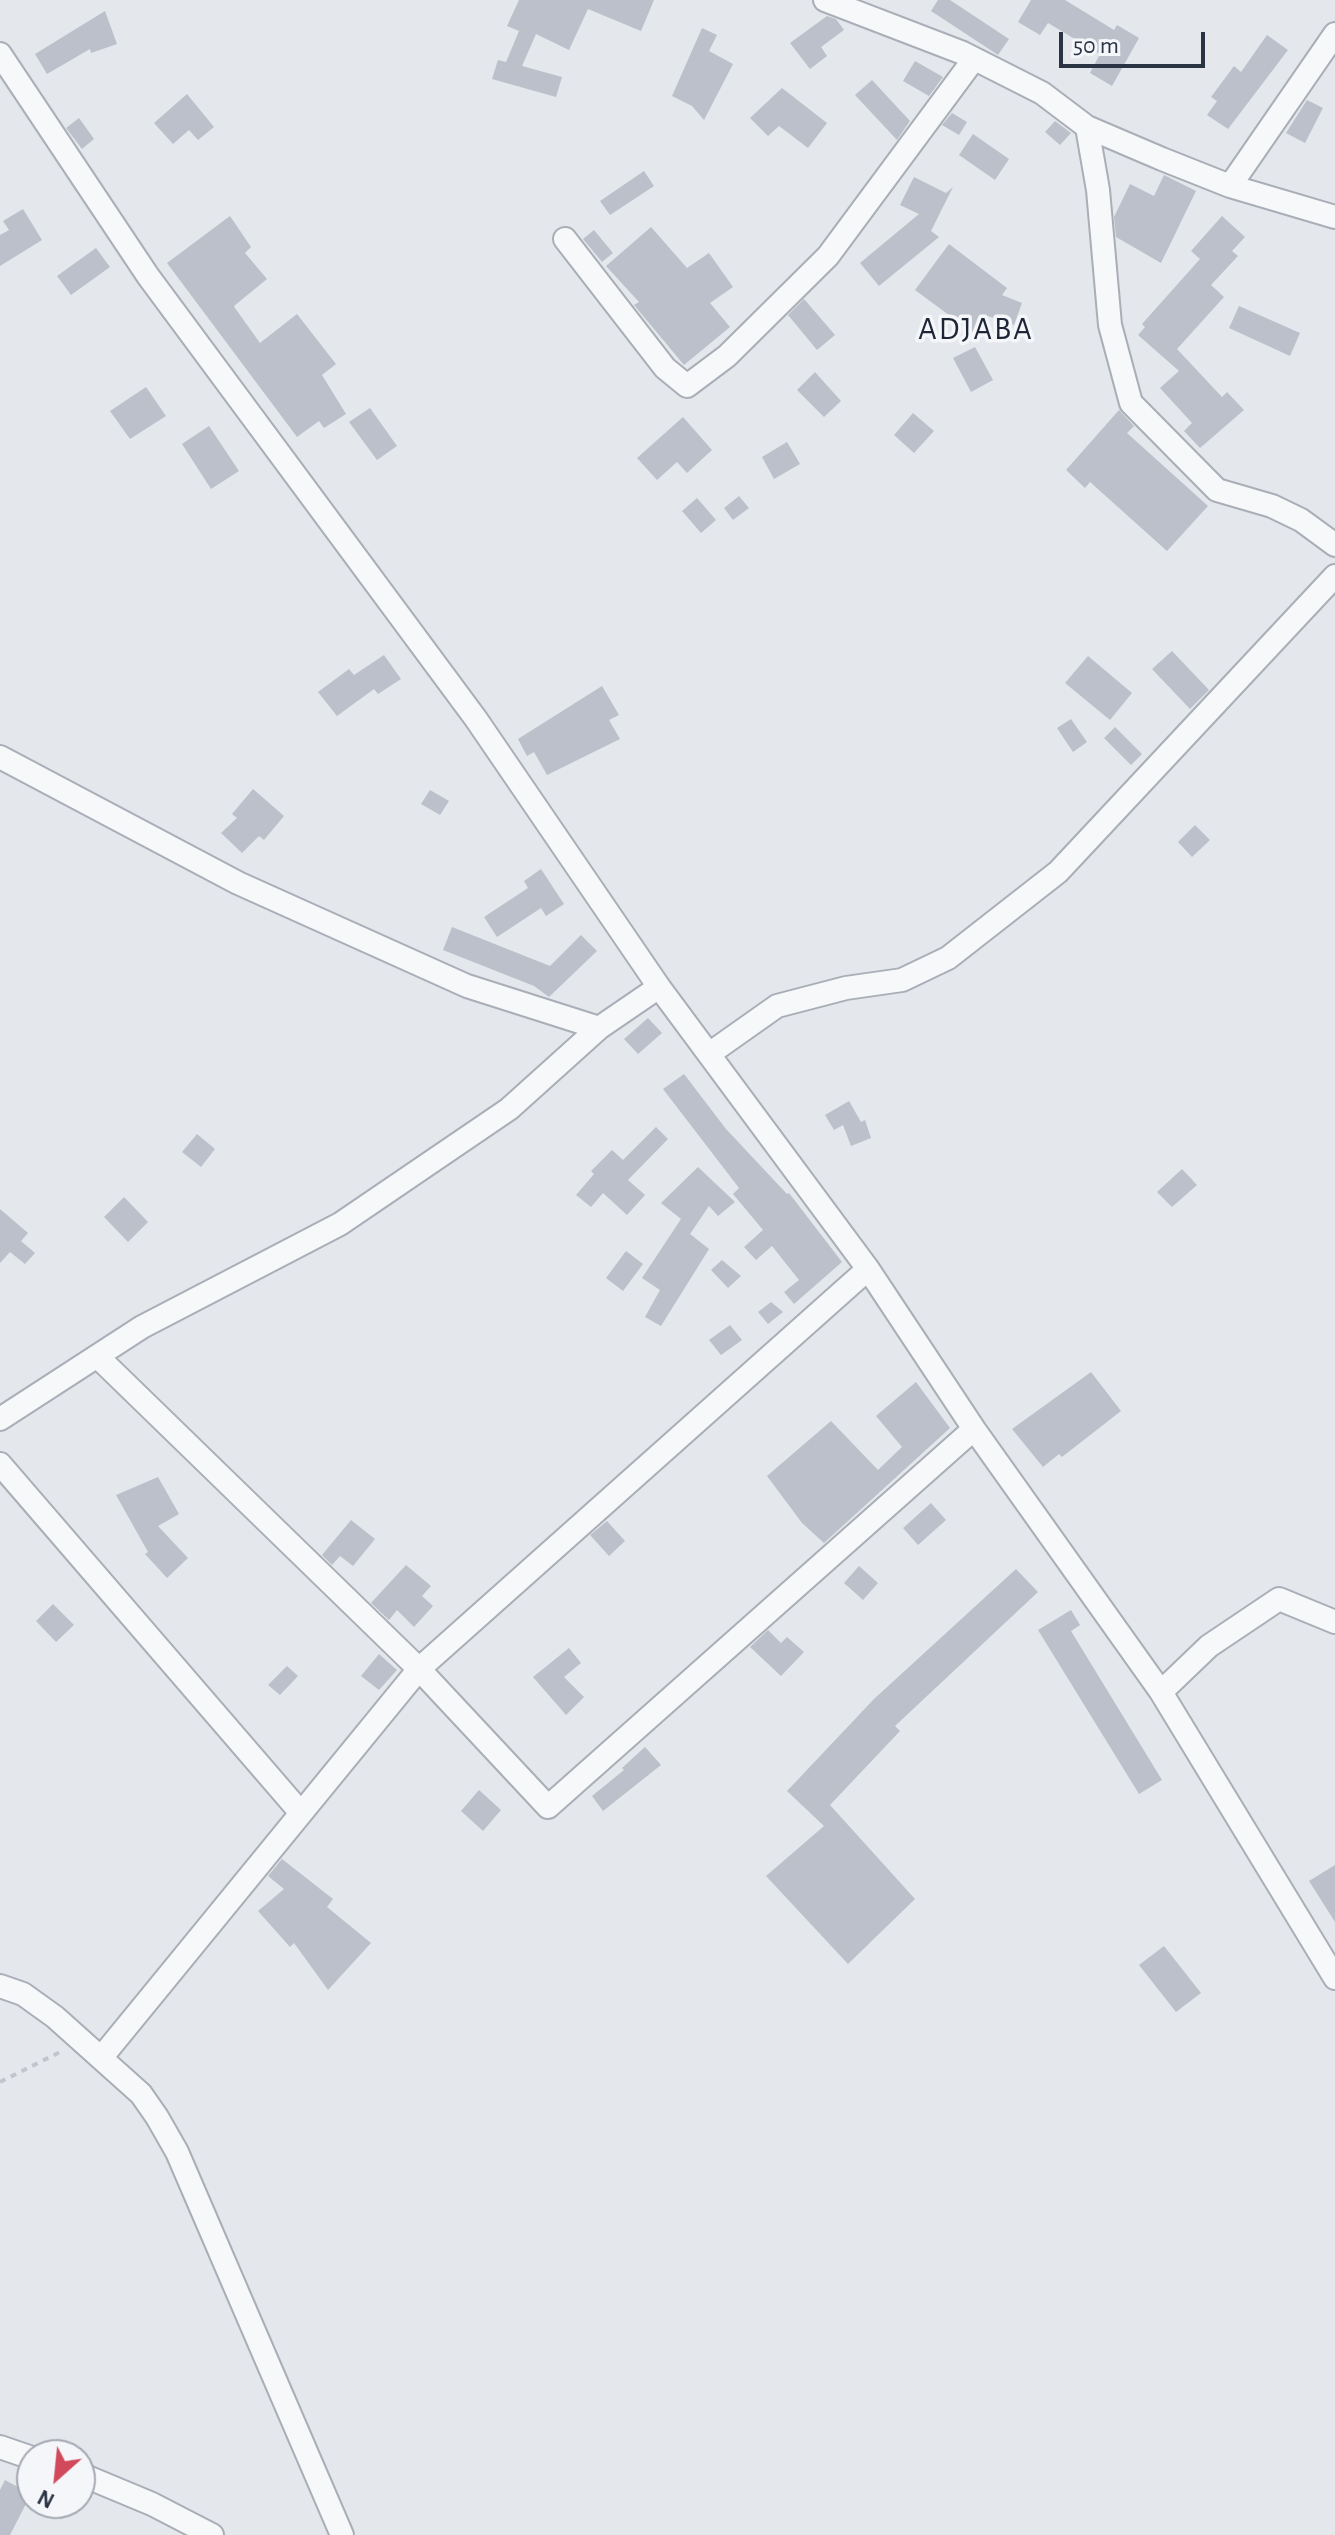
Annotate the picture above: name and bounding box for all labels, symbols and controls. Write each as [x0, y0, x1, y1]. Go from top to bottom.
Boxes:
scale bar [1063, 16, 1209, 66]
text: 50 m [1073, 34, 1119, 58]
district label: ADJABA [918, 310, 1034, 348]
north arrow [16, 2439, 96, 2519]
text: N [34, 2485, 58, 2512]

